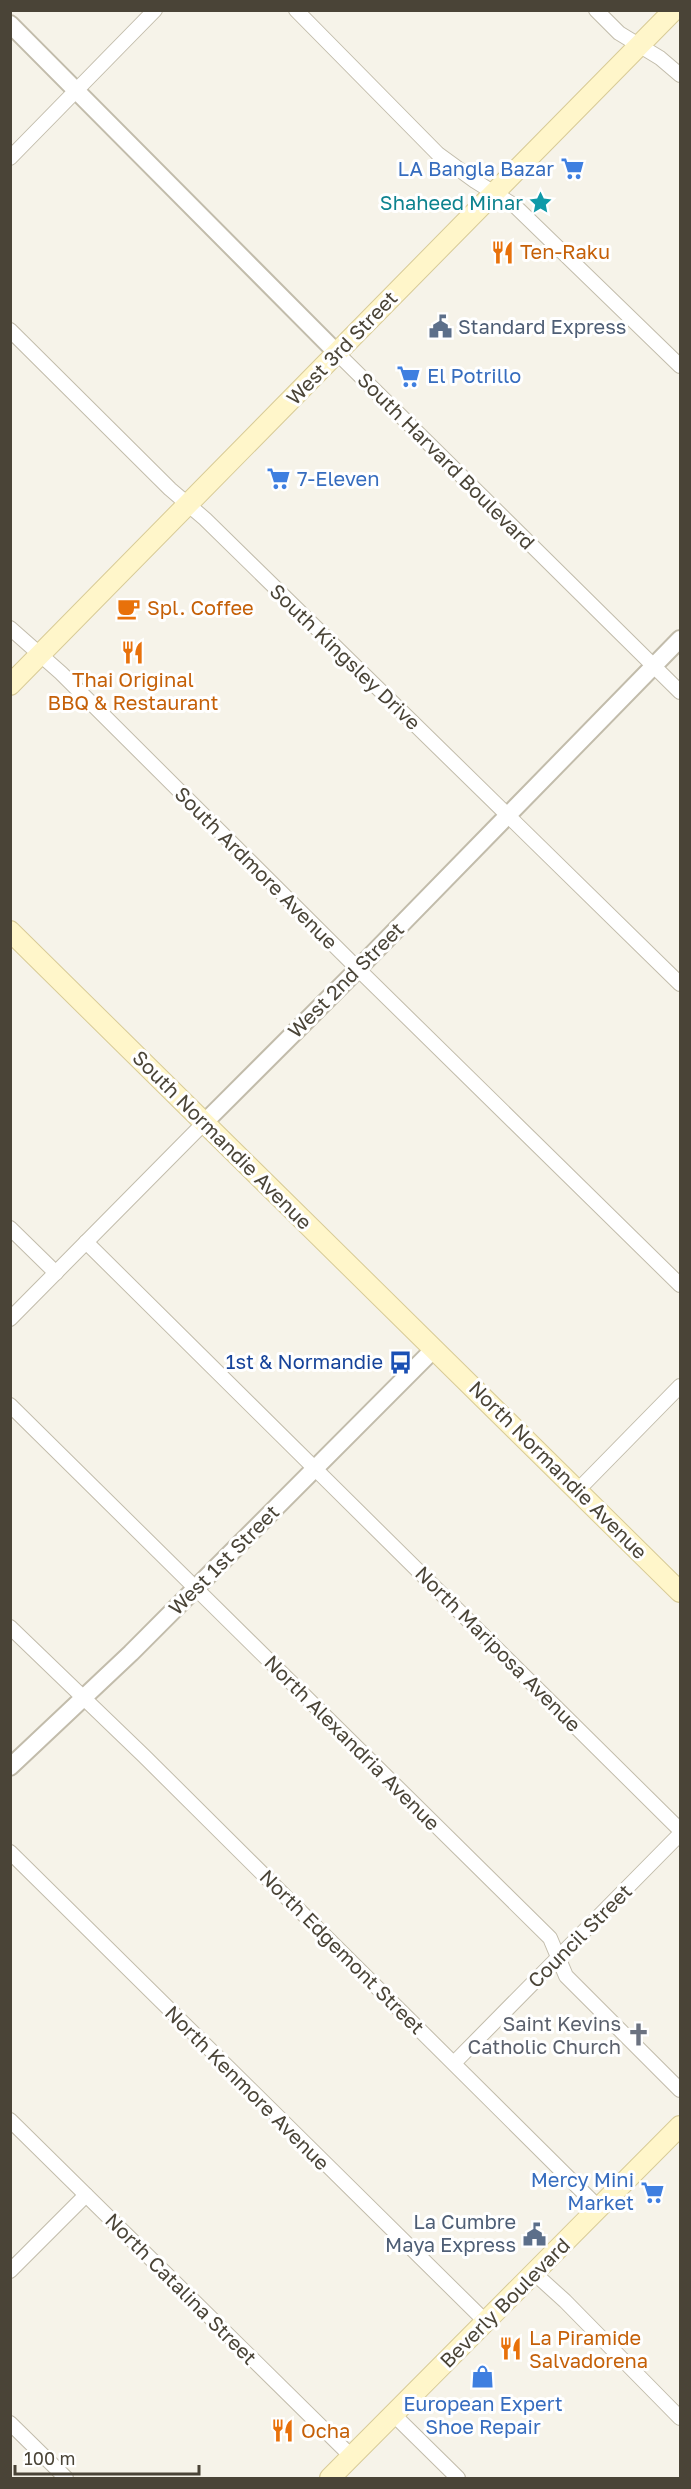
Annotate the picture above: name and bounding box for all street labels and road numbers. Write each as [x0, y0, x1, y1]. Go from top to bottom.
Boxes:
street label: West 3rd Street [281, 285, 402, 409]
street label: South Harvard Boulevard [353, 367, 540, 554]
street label: South Kingsley Drive [266, 578, 426, 734]
street label: South Ardmore Avenue [170, 781, 343, 954]
street label: West 2nd Street [282, 916, 408, 1042]
street label: South Normandie Avenue [128, 1045, 317, 1234]
street label: North Normandie Avenue [465, 1375, 653, 1563]
street label: West 1st Street [163, 1499, 283, 1619]
street label: North Mariposa Avenue [411, 1561, 586, 1736]
street label: North Alexandria Avenue [260, 1650, 445, 1835]
street label: North Edgemont Street [255, 1864, 430, 2039]
street label: Council Street [522, 1878, 636, 1992]
street label: North Kenmore Avenue [161, 2000, 335, 2174]
street label: North Catalina Street [101, 2208, 262, 2369]
street label: Beverly Boulevard [434, 2232, 574, 2372]

